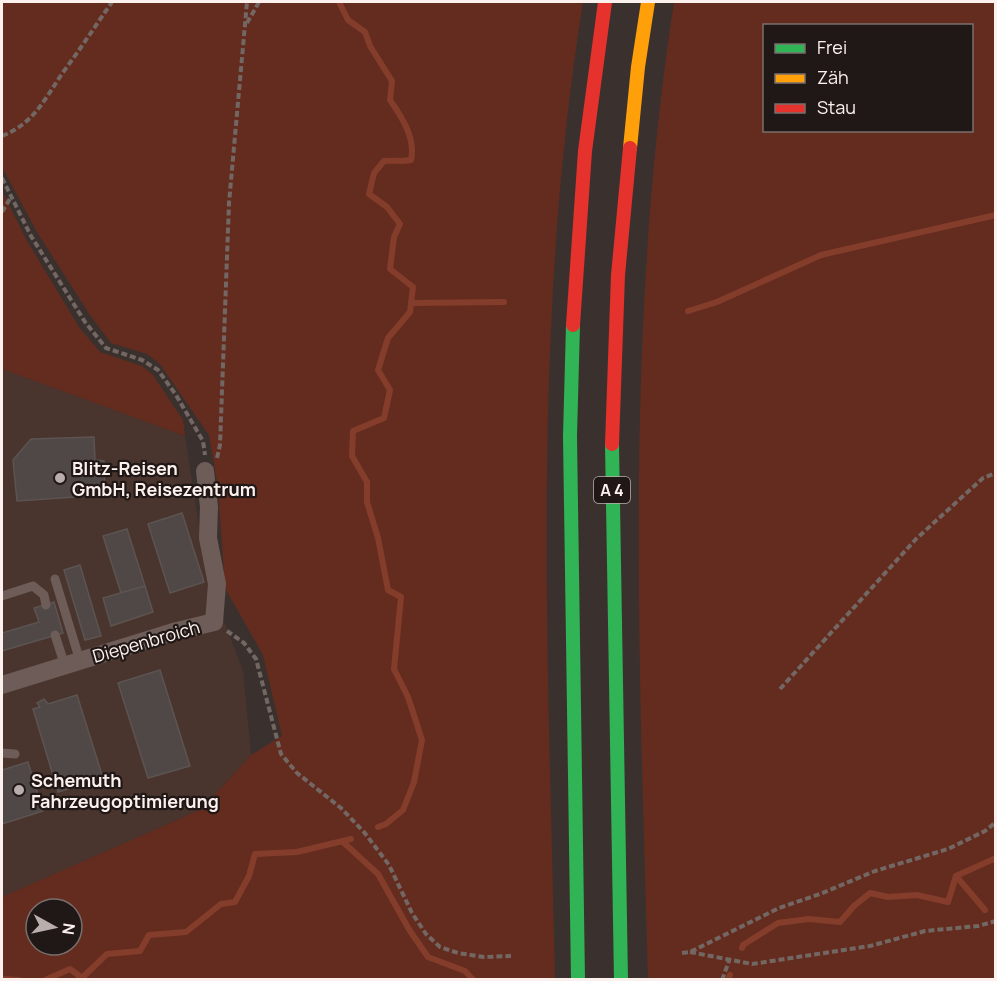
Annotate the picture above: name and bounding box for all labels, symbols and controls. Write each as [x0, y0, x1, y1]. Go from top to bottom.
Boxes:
legend [763, 24, 973, 132]
text: Frei [817, 35, 847, 59]
text: Zäh [817, 65, 849, 89]
text: Stau [817, 95, 856, 119]
place label: Blitz-Reisen GmbH, Reisezentrum [72, 456, 256, 501]
marker: Blitz-Reisen GmbH, Reisezentrum [53, 471, 67, 485]
road number: A 4 [594, 477, 630, 503]
street label: Diepenbroich [90, 614, 202, 668]
place label: Schemuth Fahrzeugoptimierung [31, 768, 219, 813]
marker: Schemuth Fahrzeugoptimierung [12, 783, 26, 797]
north arrow [24, 897, 84, 957]
text: N [57, 922, 81, 936]

